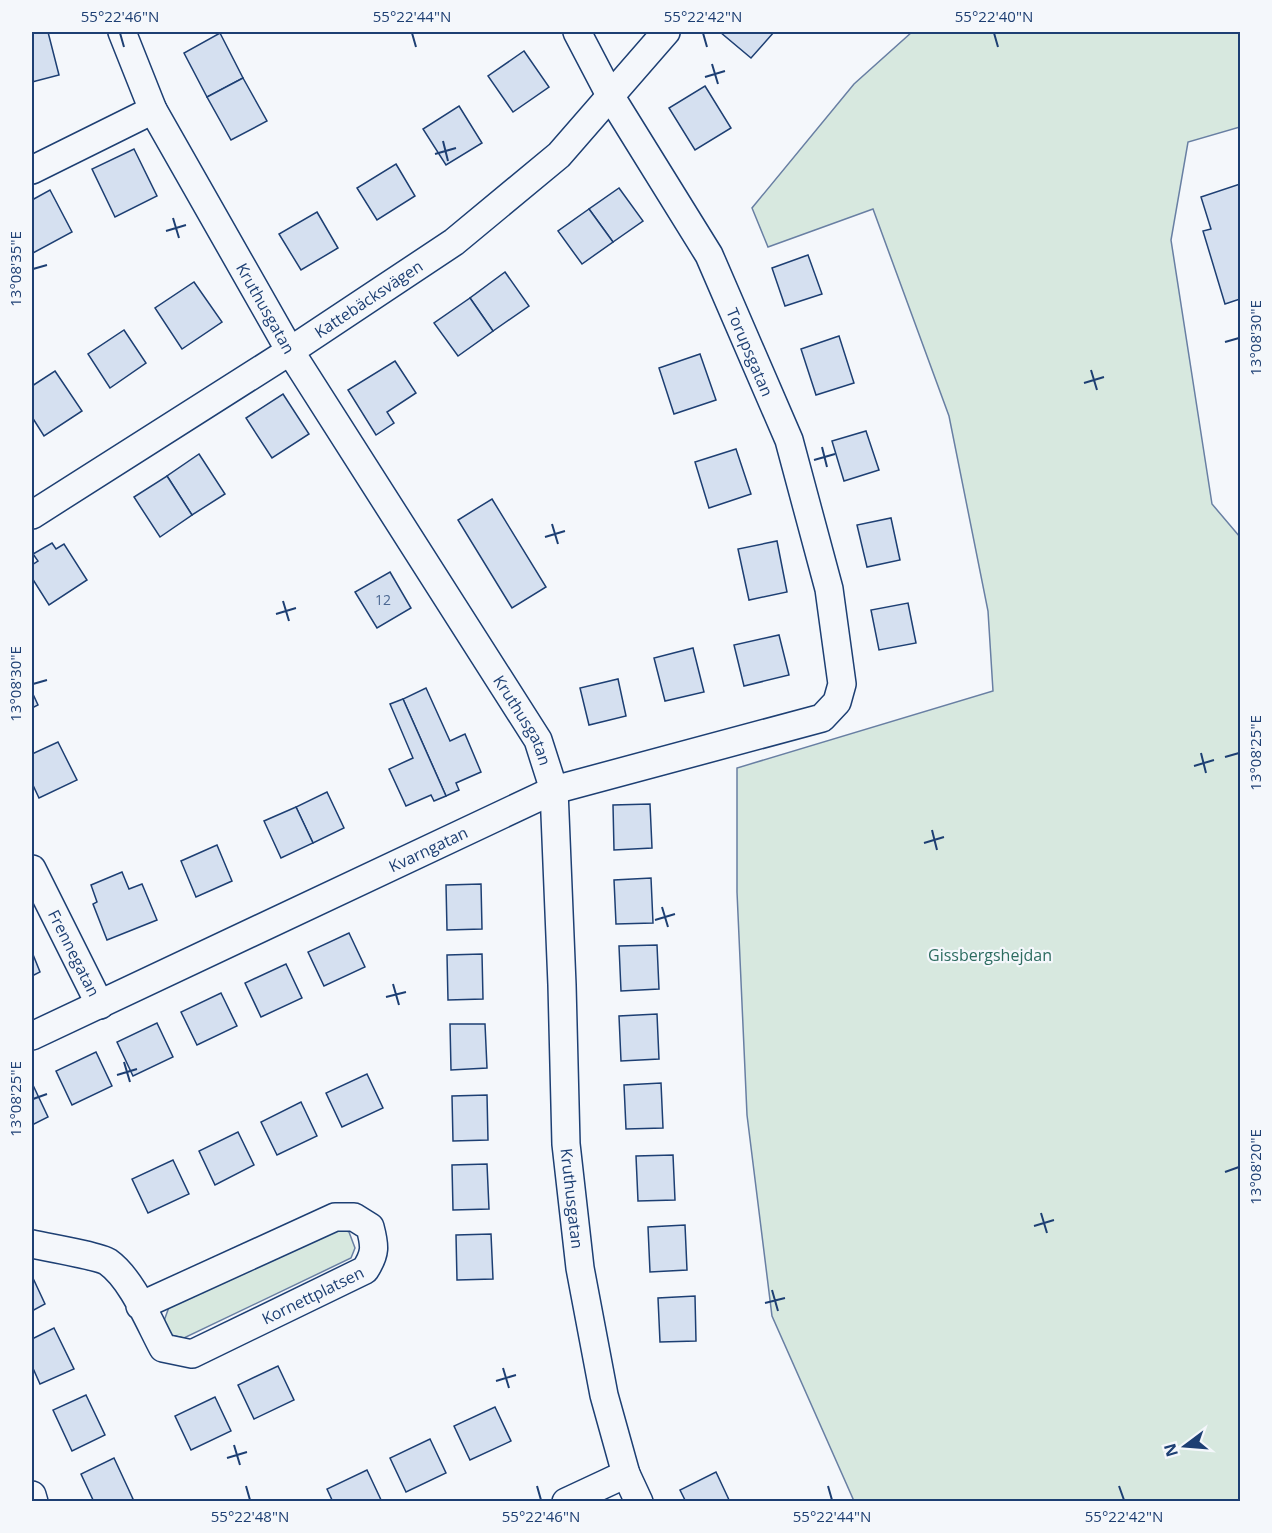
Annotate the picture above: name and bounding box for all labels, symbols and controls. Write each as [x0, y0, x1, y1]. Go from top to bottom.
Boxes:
text: 55°22'46"N [81, 6, 159, 26]
text: 55°22'44"N [373, 6, 451, 26]
text: 55°22'42"N [664, 6, 742, 26]
text: 55°22'40"N [955, 6, 1033, 26]
text: 13°08'35"E [5, 231, 25, 307]
street label: Kattebäcksvägen [310, 255, 427, 343]
street label: Kruthusgatan [231, 259, 300, 358]
text: 13°08'30"E [1245, 300, 1265, 376]
street label: Torupsgatan [721, 304, 779, 400]
house number: 12 [375, 590, 391, 609]
text: 13°08'30"E [5, 646, 25, 722]
street label: Kruthusgatan [488, 671, 556, 768]
text: 13°08'25"E [1245, 715, 1265, 791]
street label: Kvarngatan [385, 821, 471, 877]
street label: Frennegatan [43, 906, 105, 1000]
park label: Gissbergshejdan [928, 944, 1052, 966]
text: 13°08'25"E [5, 1061, 25, 1137]
text: 13°08'20"E [1245, 1129, 1265, 1205]
street label: Kruthusgatan [556, 1147, 589, 1250]
street label: Kornettplatsen [258, 1261, 367, 1330]
north arrow [1155, 1416, 1215, 1476]
text: N [1158, 1441, 1183, 1459]
text: 55°22'48"N [211, 1506, 289, 1526]
text: 55°22'46"N [502, 1506, 580, 1526]
text: 55°22'44"N [793, 1506, 871, 1526]
text: 55°22'42"N [1085, 1506, 1163, 1526]

